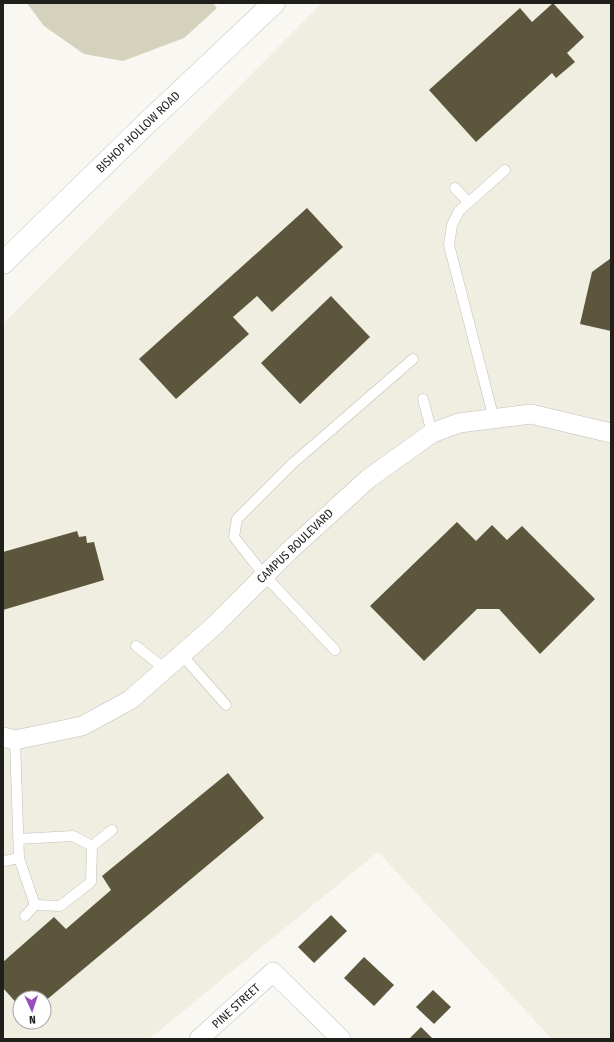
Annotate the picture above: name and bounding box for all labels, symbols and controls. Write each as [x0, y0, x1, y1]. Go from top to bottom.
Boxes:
street label: BISHOP HOLLOW ROAD [93, 88, 183, 176]
street label: CAMPUS BOULEVARD [254, 506, 336, 586]
street label: PINE STREET [209, 981, 263, 1031]
north arrow [12, 990, 52, 1030]
text: N [29, 1013, 36, 1026]

